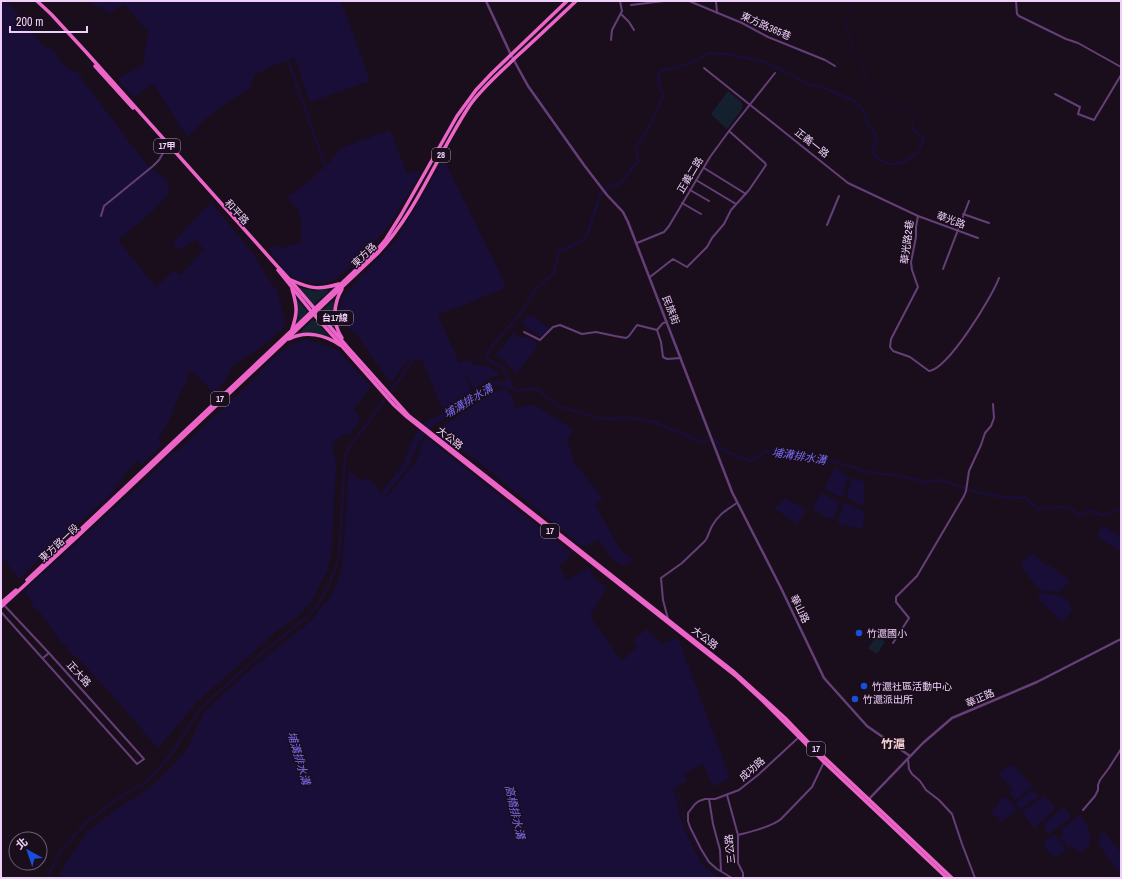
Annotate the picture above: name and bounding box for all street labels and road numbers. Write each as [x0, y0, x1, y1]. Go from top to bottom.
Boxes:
street label: 東方路365巷 [739, 9, 793, 43]
street label: 正義一路 [792, 126, 832, 160]
road number: 17甲 [154, 139, 180, 153]
road number: 28 [432, 148, 450, 162]
street label: 正義二路 [674, 155, 706, 195]
street label: 和平路 [222, 197, 252, 227]
street label: 華光路 [935, 209, 967, 231]
street label: 華光路2巷 [898, 219, 916, 265]
street label: 東方路 [349, 240, 379, 270]
street label: 民族街 [660, 294, 682, 326]
road number: 台17線 [317, 311, 353, 325]
road number: 17 [211, 392, 229, 406]
street label: 大公路 [434, 424, 466, 452]
street label: 東方路一段 [36, 521, 82, 565]
road number: 17 [541, 524, 559, 538]
street label: 華山路 [788, 593, 812, 625]
street label: 大公路 [689, 624, 721, 652]
street label: 正大路 [64, 659, 94, 689]
street label: 華正路 [964, 686, 996, 710]
road number: 17 [807, 742, 825, 756]
street label: 成功路 [736, 754, 768, 784]
street label: 三公路 [722, 833, 738, 865]

